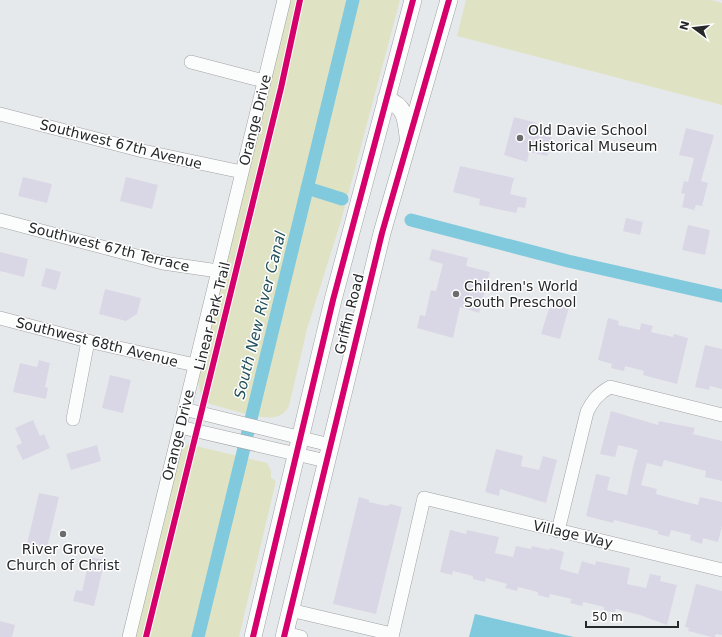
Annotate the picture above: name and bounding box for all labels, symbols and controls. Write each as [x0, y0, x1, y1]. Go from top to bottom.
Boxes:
north arrow [674, 8, 714, 48]
text: N [677, 19, 692, 32]
street label: Orange Drive [236, 73, 274, 167]
street label: Southwest 67th Avenue [38, 116, 204, 172]
place label: Old Davie School Historical Museum [528, 122, 657, 154]
marker: Old Davie School Historical Museum [515, 133, 525, 143]
street label: Southwest 67th Terrace [27, 219, 191, 275]
water label: South New River Canal [230, 229, 290, 401]
street label: Linear Park Trail [191, 260, 233, 372]
street label: Griffin Road [331, 272, 367, 356]
place label: Children's World South Preschool [464, 278, 578, 310]
marker: Children's World South Preschool [451, 289, 461, 299]
street label: Southwest 68th Avenue [14, 314, 180, 370]
street label: Orange Drive [159, 388, 197, 482]
street label: Village Way [532, 517, 614, 551]
marker: River Grove Church of Christ [58, 529, 68, 539]
place label: River Grove Church of Christ [6, 541, 120, 573]
scale bar [586, 603, 678, 629]
text: 50 m [592, 610, 623, 624]

